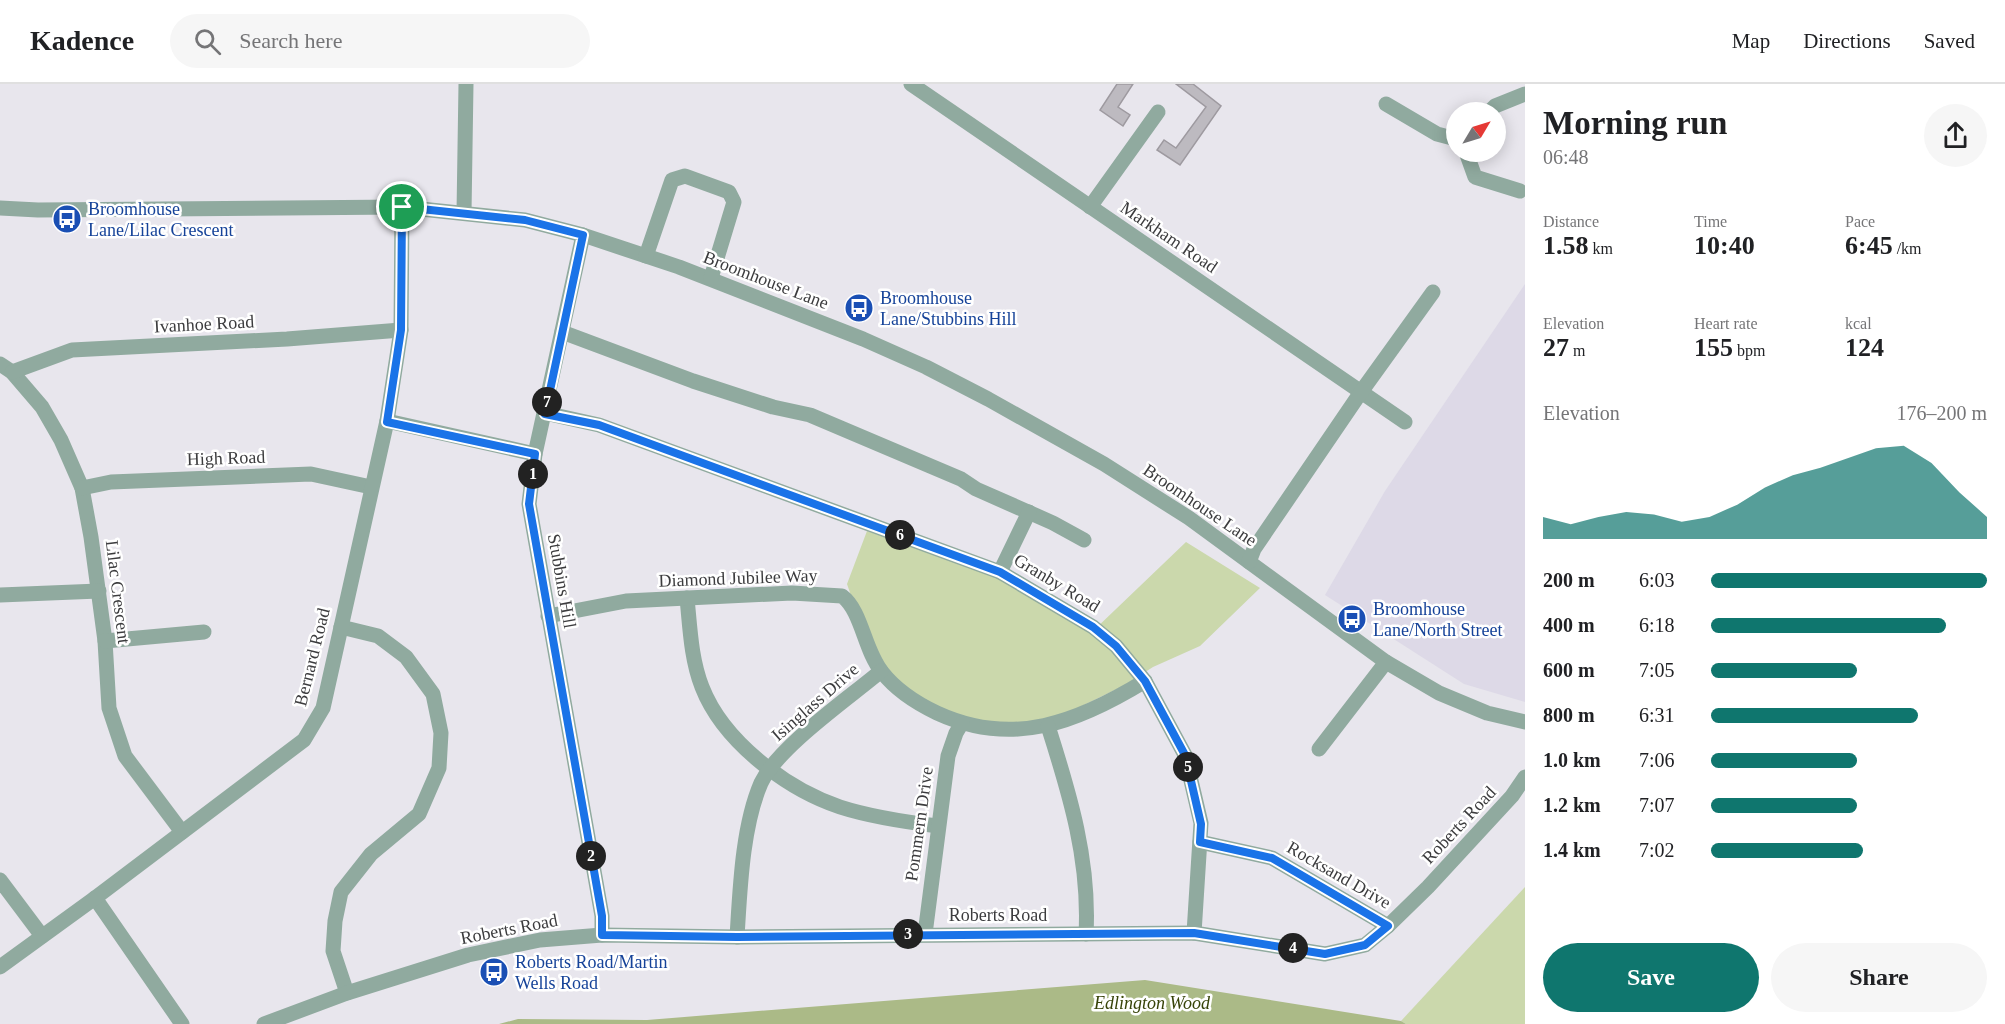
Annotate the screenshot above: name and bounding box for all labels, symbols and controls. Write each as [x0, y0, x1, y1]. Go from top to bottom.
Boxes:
search box [170, 14, 590, 68]
text: Kadence [30, 25, 134, 56]
icon: search [191, 25, 224, 58]
text: Search here [239, 28, 342, 53]
text: Map [1732, 29, 1770, 53]
text: Directions [1803, 29, 1891, 53]
text: Saved [1924, 29, 1975, 53]
north arrow [1446, 102, 1506, 162]
map controls [1446, 102, 1506, 162]
button: share [1924, 104, 1987, 167]
text: Morning run [1543, 105, 1727, 141]
text: 06:48 [1543, 146, 1589, 168]
pin [376, 181, 427, 232]
icon: arrive [385, 190, 418, 223]
street label: Markham Road [1117, 197, 1221, 277]
place label: Broomhouse Lane/Lilac Crescent [88, 199, 233, 240]
bus stop icon: Broomhouse Lane/Lilac Crescent [51, 203, 83, 235]
text: Distance [1543, 213, 1599, 230]
text: Time [1694, 213, 1727, 230]
text: Pace [1845, 213, 1875, 230]
text: 1.58 [1543, 231, 1589, 260]
text: 10:40 [1694, 231, 1755, 260]
text: 6:45 [1845, 231, 1893, 260]
text: km [1589, 240, 1613, 257]
text: /km [1893, 240, 1922, 257]
street label: Broomhouse Lane [701, 247, 831, 313]
place label: Broomhouse Lane/Stubbins Hill [880, 288, 1017, 329]
bus stop icon: Broomhouse Lane/Stubbins Hill [843, 292, 875, 324]
street label: Ivanhoe Road [153, 311, 255, 337]
text: Elevation [1543, 315, 1604, 332]
text: Heart rate [1694, 315, 1758, 332]
text: kcal [1845, 315, 1872, 332]
text: 27 [1543, 333, 1569, 362]
text: 155 [1694, 333, 1733, 362]
text: 124 [1845, 333, 1884, 362]
text: m [1569, 342, 1585, 359]
text: bpm [1733, 342, 1765, 359]
pin: 7 [532, 387, 562, 417]
text: 7 [543, 393, 551, 410]
text: Elevation [1543, 402, 1620, 424]
text: 176–200 m [1896, 402, 1987, 424]
street label: High Road [186, 447, 266, 469]
pin: 1 [518, 459, 548, 489]
street label: Broomhouse Lane [1139, 460, 1261, 550]
text: 1 [529, 465, 537, 482]
pin: 6 [885, 520, 915, 550]
text: 6 [896, 526, 904, 543]
street label: Stubbins Hill [544, 532, 580, 630]
street label: Lilac Crescent [102, 539, 134, 645]
street label: Granby Road [1010, 550, 1104, 616]
street label: Diamond Jubilee Way [658, 565, 818, 591]
text: 200 m [1543, 569, 1595, 591]
text: 6:03 [1639, 569, 1675, 591]
place label: Broomhouse Lane/North Street [1373, 599, 1502, 640]
bus stop icon: Broomhouse Lane/North Street [1336, 603, 1368, 635]
street label: Bernard Road [290, 606, 334, 708]
text: 400 m [1543, 614, 1595, 636]
text: 6:18 [1639, 614, 1675, 636]
street label: Isinglass Drive [768, 659, 863, 745]
text: 600 m [1543, 659, 1595, 681]
text: 7:05 [1639, 659, 1675, 681]
text: 800 m [1543, 704, 1595, 726]
text: 6:31 [1639, 704, 1675, 726]
text: 1.0 km [1543, 749, 1601, 771]
text: 7:06 [1639, 749, 1675, 771]
pin: 5 [1173, 752, 1203, 782]
text: 5 [1184, 758, 1192, 775]
street label: Pommern Drive [901, 765, 937, 883]
street label: Roberts Road [1418, 782, 1500, 868]
text: 1.2 km [1543, 794, 1601, 816]
text: 7:07 [1639, 794, 1675, 816]
street label: Rocksand Drive [1284, 837, 1394, 913]
text: 1.4 km [1543, 839, 1601, 861]
text: 7:02 [1639, 839, 1675, 861]
pin: 2 [576, 841, 606, 871]
text: 2 [587, 847, 595, 864]
street label: Roberts Road [949, 905, 1047, 925]
street label: Roberts Road [459, 910, 559, 948]
pin: 3 [893, 919, 923, 949]
text: 3 [904, 925, 912, 942]
pin: 4 [1278, 933, 1308, 963]
text: 4 [1289, 939, 1297, 956]
button: Save [1543, 943, 1759, 1012]
button: Share [1771, 943, 1987, 1012]
place label: Roberts Road/Martin Wells Road [515, 952, 667, 993]
bus stop icon: Roberts Road/Martin Wells Road [478, 956, 510, 988]
park label: Edlington Wood [1093, 993, 1211, 1013]

